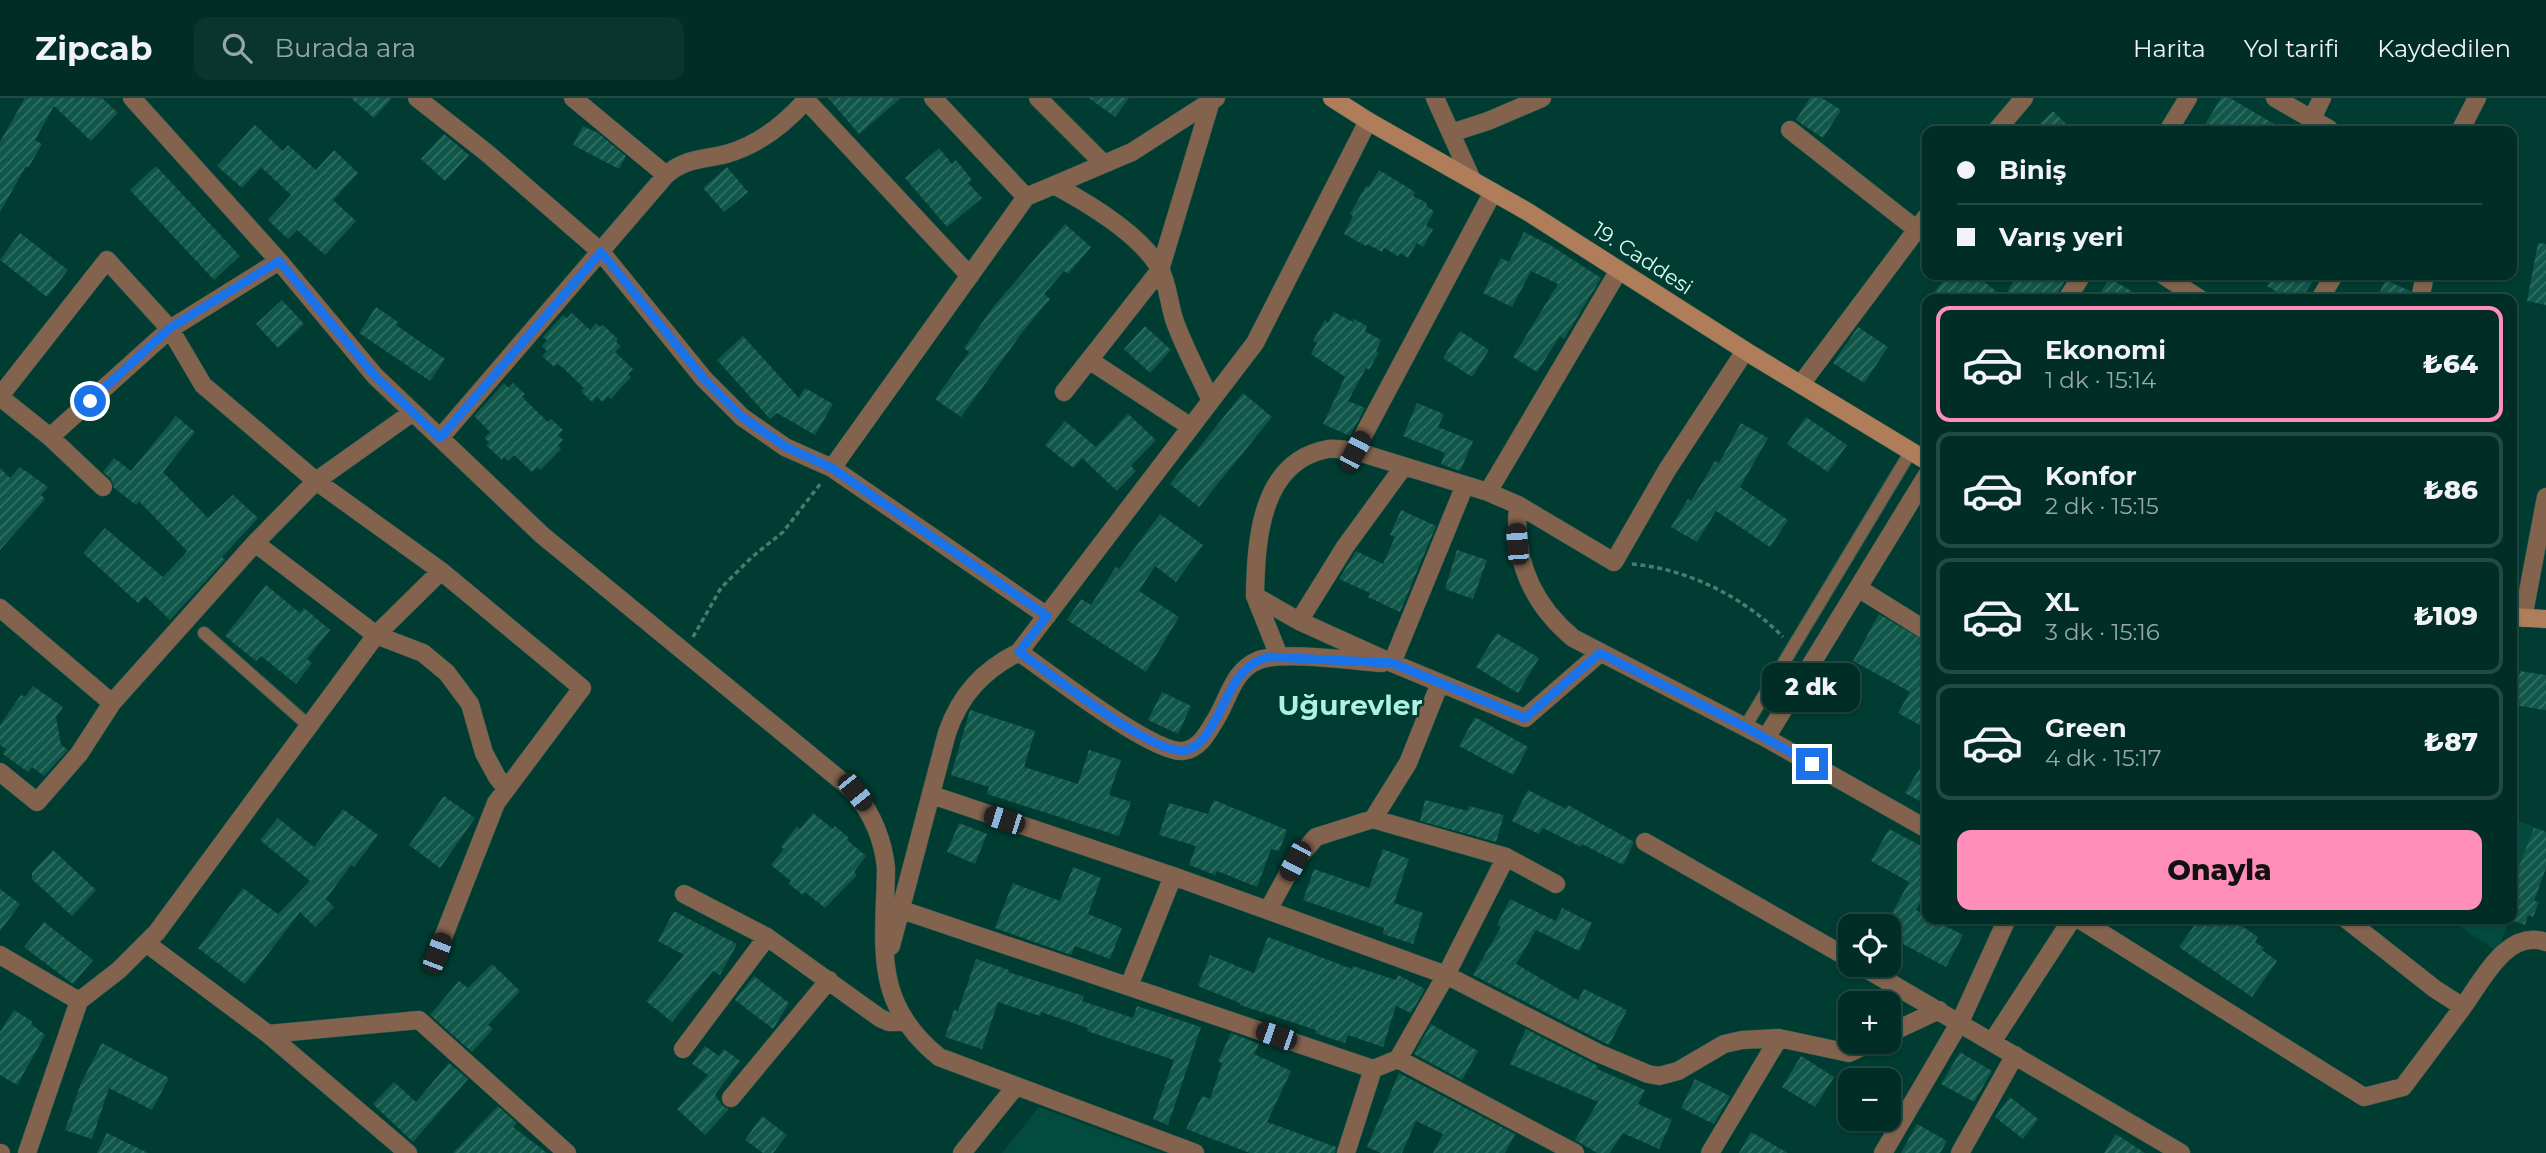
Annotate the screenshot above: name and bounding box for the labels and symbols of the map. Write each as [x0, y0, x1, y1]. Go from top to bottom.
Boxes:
street label: 19. Caddesi [1588, 216, 1698, 300]
route start [74, 385, 106, 417]
car [1336, 428, 1375, 474]
car [1506, 522, 1529, 566]
callout: 2 dk [1763, 662, 1861, 712]
district label: Uğurevler [1277, 688, 1423, 722]
route end [1796, 748, 1828, 780]
car [834, 769, 877, 815]
car [981, 804, 1028, 836]
car [1276, 838, 1315, 884]
car [420, 930, 455, 976]
car [1253, 1019, 1300, 1053]

